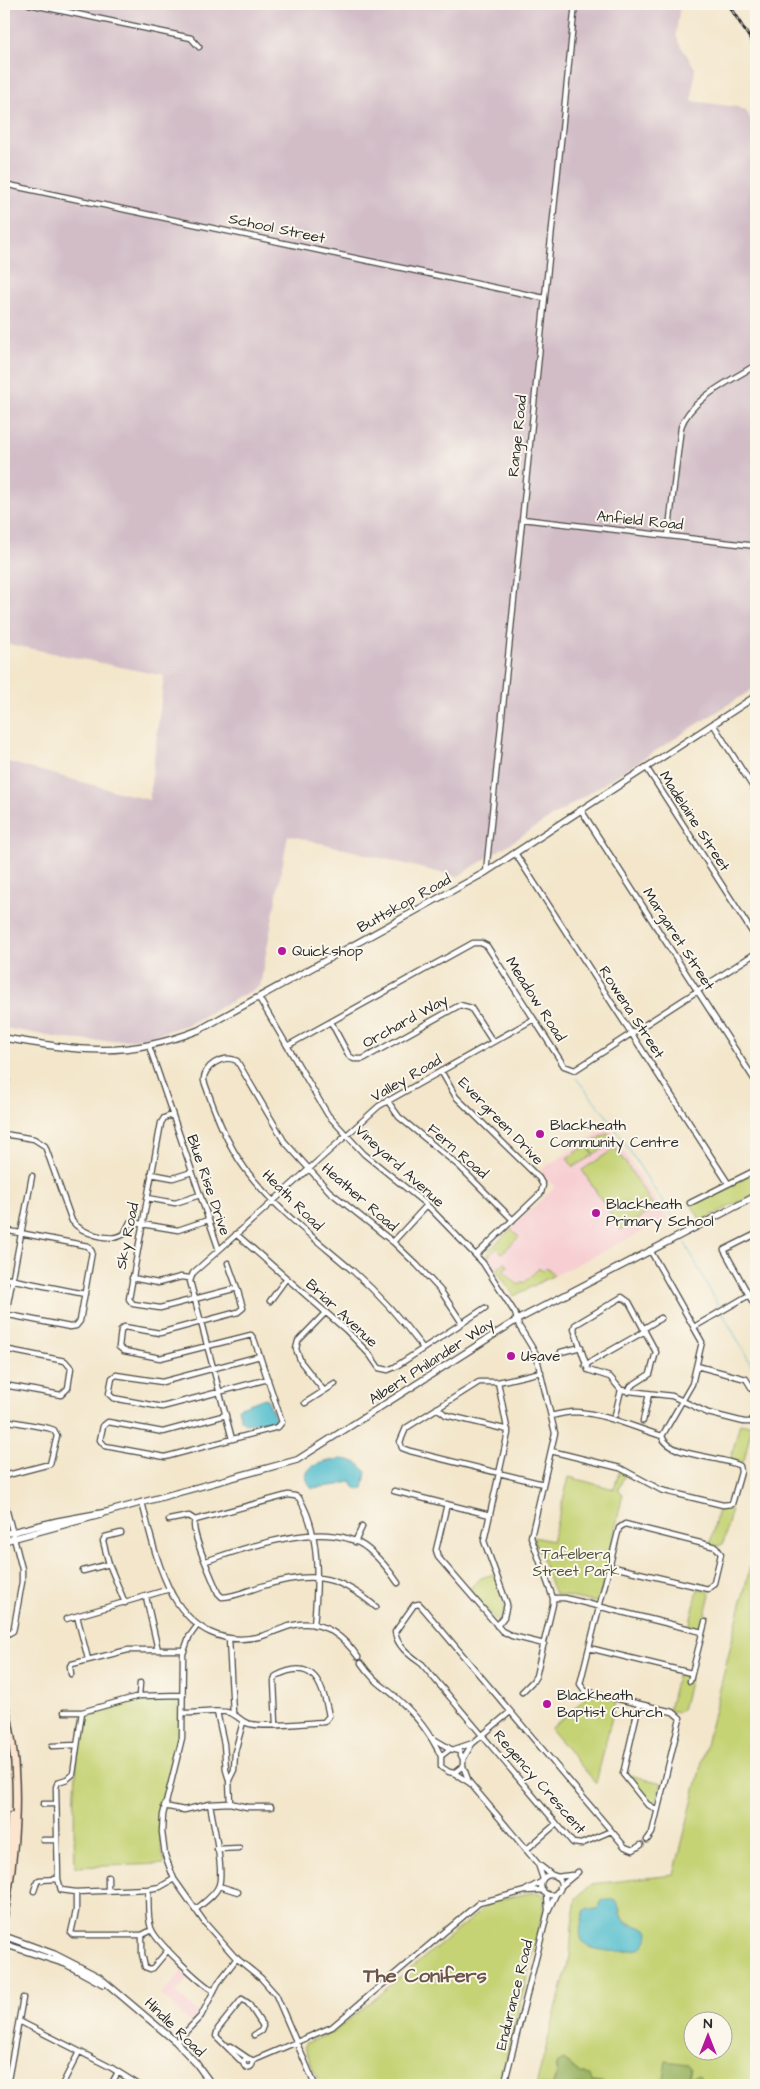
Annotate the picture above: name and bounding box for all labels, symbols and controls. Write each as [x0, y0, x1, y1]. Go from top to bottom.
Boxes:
street label: School Street [227, 208, 327, 249]
street label: Range Road [503, 394, 533, 478]
street label: Anfield Road [596, 506, 685, 536]
street label: Madelaine Street [654, 767, 735, 876]
street label: Buttskop Road [353, 869, 455, 938]
street label: Margaret Street [637, 884, 720, 995]
place label: Quickshop [292, 941, 363, 962]
marker: Quickshop [276, 945, 288, 957]
street label: Meadow Road [500, 953, 571, 1046]
street label: Rowena Street [594, 962, 669, 1063]
street label: Orchard Way [359, 989, 452, 1054]
street label: Valley Road [367, 1050, 446, 1108]
street label: Evergreen Drive [452, 1073, 548, 1171]
place label: Blackheath Community Centre [550, 1115, 679, 1154]
street label: Fern Road [423, 1119, 493, 1184]
street label: Vineyard Avenue [350, 1120, 449, 1213]
marker: Blackheath Community Centre [534, 1128, 546, 1140]
street label: Blue Rise Drive [181, 1132, 236, 1238]
street label: Heather Road [317, 1158, 403, 1237]
street label: Heath Road [257, 1165, 328, 1236]
place label: Blackheath Primary School [606, 1194, 714, 1233]
street label: Sky Road [111, 1201, 145, 1271]
marker: Blackheath Primary School [590, 1207, 602, 1219]
street label: Briar Avenue [301, 1274, 382, 1352]
street label: Albert Philander Way [364, 1313, 499, 1411]
place label: Usave [521, 1346, 560, 1367]
marker: Usave [505, 1350, 517, 1362]
park label: Tafelberg Street Park [533, 1544, 619, 1582]
place label: Blackheath Baptist Church [557, 1685, 663, 1723]
marker: Blackheath Baptist Church [541, 1698, 553, 1710]
street label: Regency Crescent [488, 1726, 591, 1840]
street label: Endurance Road [491, 1937, 538, 2053]
district label: The Conifers [362, 1962, 487, 1990]
street label: Hindle Road [139, 1993, 210, 2062]
north arrow [682, 2012, 732, 2062]
text: N [704, 2014, 713, 2034]

